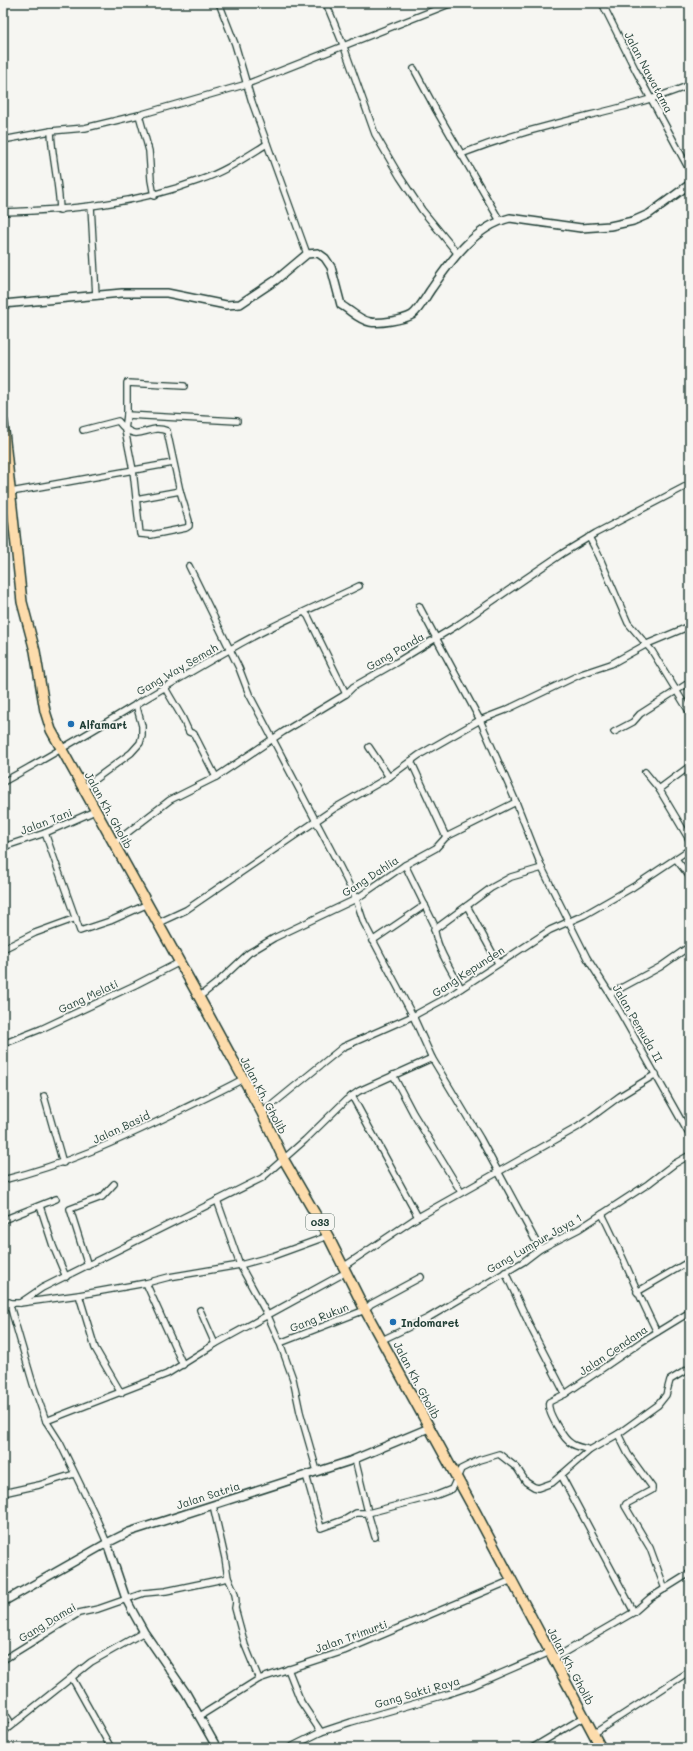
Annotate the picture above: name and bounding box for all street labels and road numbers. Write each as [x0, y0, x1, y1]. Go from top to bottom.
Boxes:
street label: Jalan Nawatama [621, 29, 677, 115]
street label: Gang Panda [363, 628, 427, 674]
street label: Gang Way Semah [134, 640, 220, 698]
street label: Jalan Kh. Gholib [82, 769, 136, 851]
street label: Jalan Tani [18, 804, 74, 838]
street label: Gang Dahlia [339, 852, 401, 900]
street label: Gang Kepunden [429, 942, 507, 1000]
street label: Gang Melati [56, 976, 120, 1016]
street label: Jalan Pemuda II [610, 981, 666, 1065]
street label: Jalan Kh. Gholib [237, 1054, 291, 1136]
street label: Jalan Basid [90, 1107, 152, 1147]
street label: Gang Lumpur Jaya 1 [484, 1210, 584, 1276]
road number: 033 [306, 1214, 334, 1230]
street label: Gang Rukun [287, 1299, 351, 1335]
street label: Jalan Cendana [576, 1321, 650, 1378]
street label: Jalan Kh. Gholib [390, 1339, 444, 1421]
street label: Jalan Satria [174, 1478, 242, 1512]
street label: Gang Damai [16, 1599, 78, 1645]
street label: Jalan Trimurti [313, 1616, 389, 1656]
street label: Jalan Kh. Gholib [544, 1625, 598, 1707]
street label: Gang Sakti Raya [373, 1673, 462, 1711]

